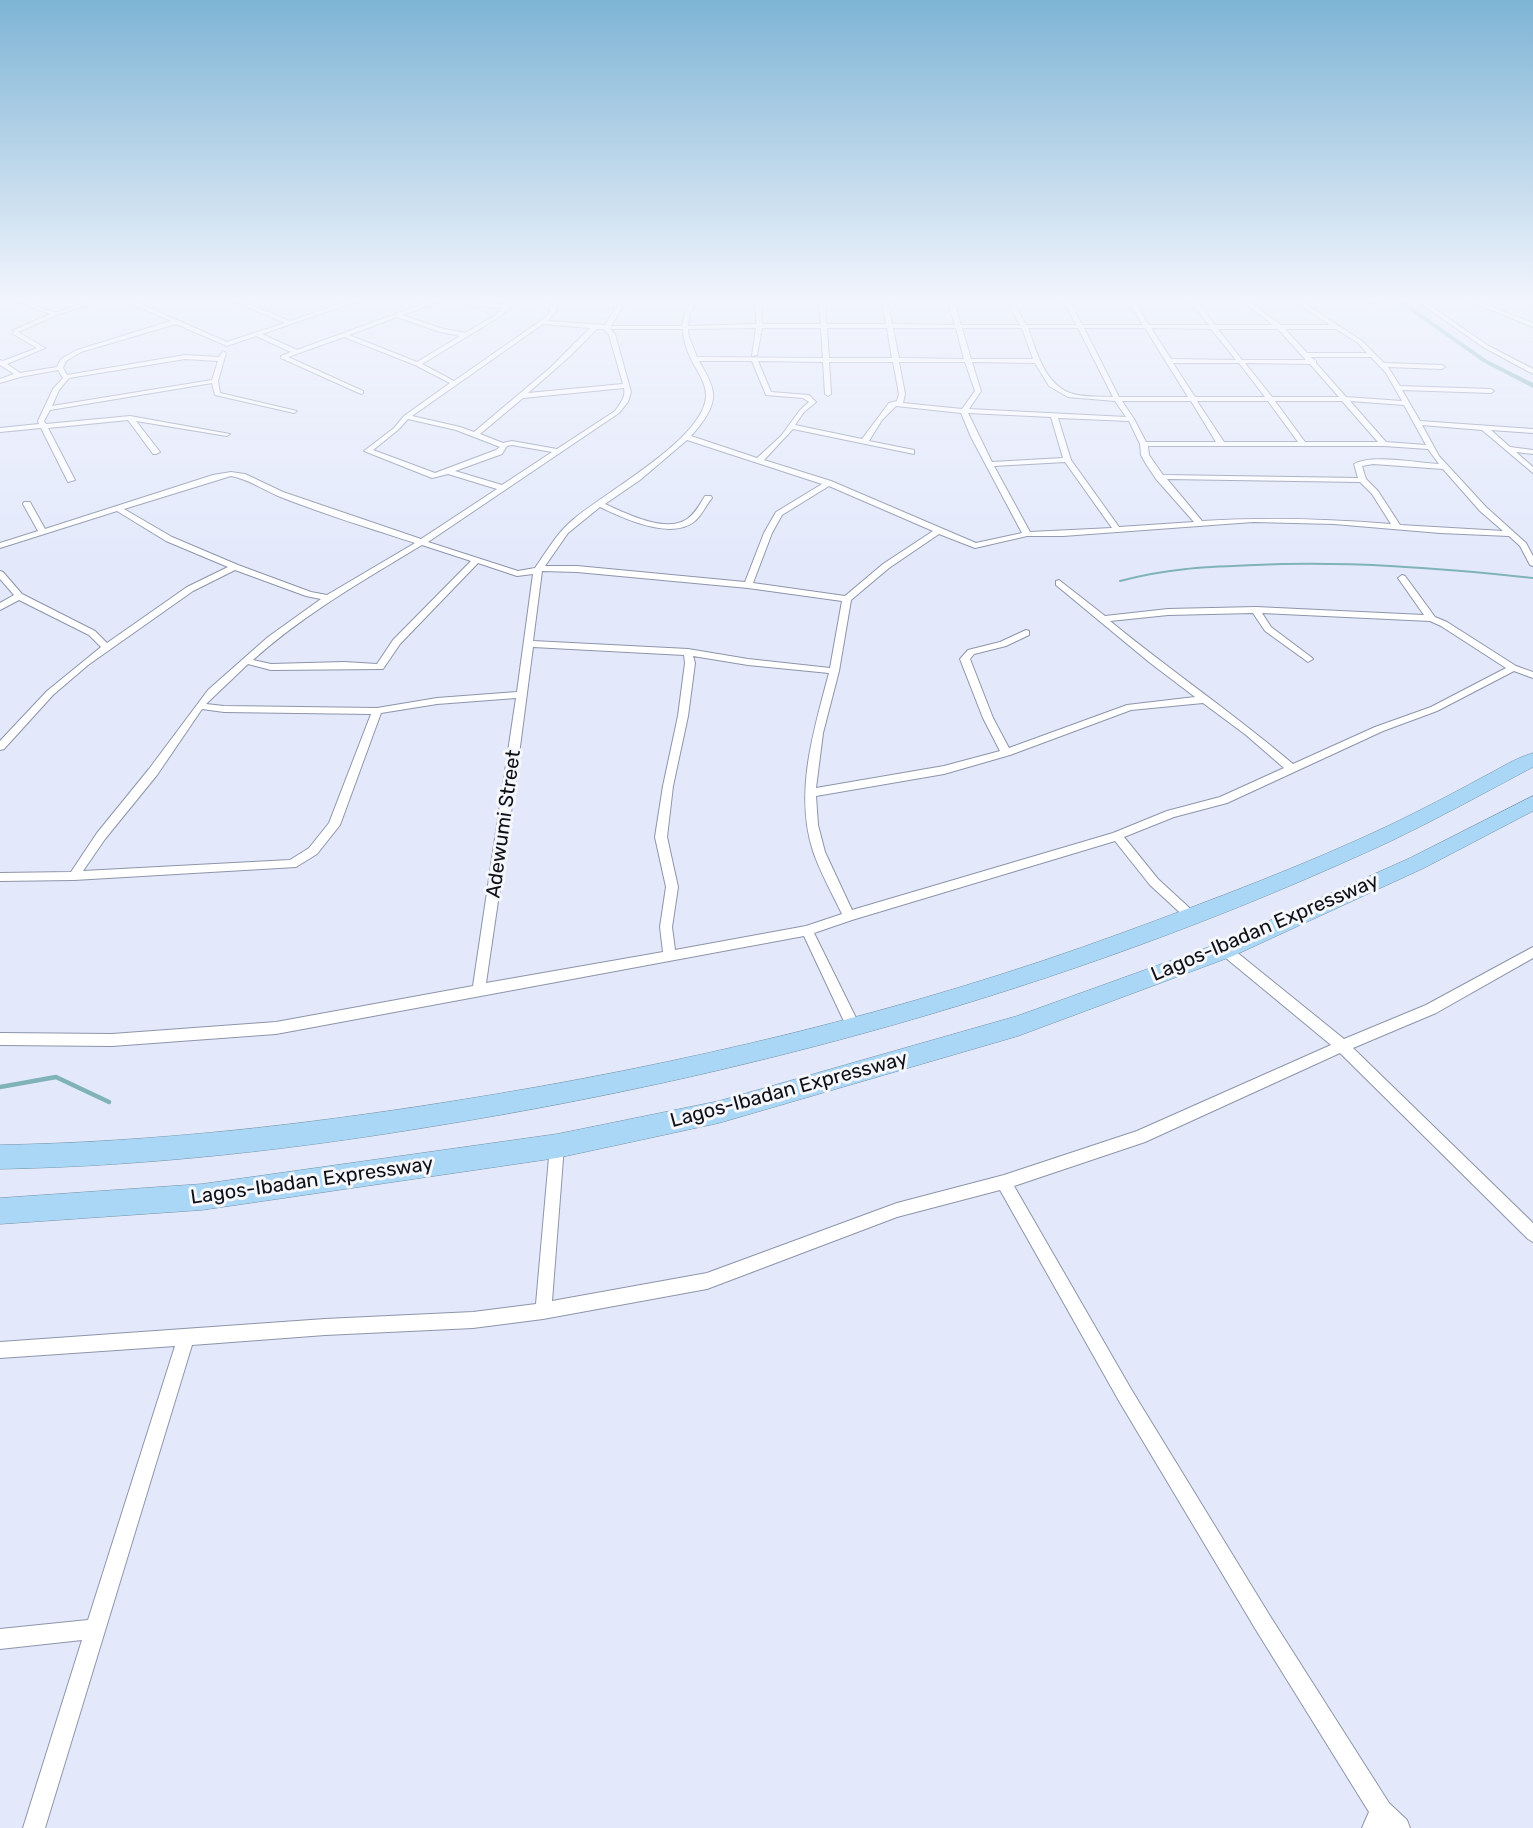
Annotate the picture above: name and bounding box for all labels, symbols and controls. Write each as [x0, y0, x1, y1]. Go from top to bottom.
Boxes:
street label: Adewumi Street [482, 748, 526, 900]
street label: Lagos-Ibadan Expressway [1148, 869, 1382, 987]
street label: Lagos-Ibadan Expressway [668, 1047, 910, 1133]
street label: Lagos-Ibadan Expressway [189, 1152, 435, 1210]

